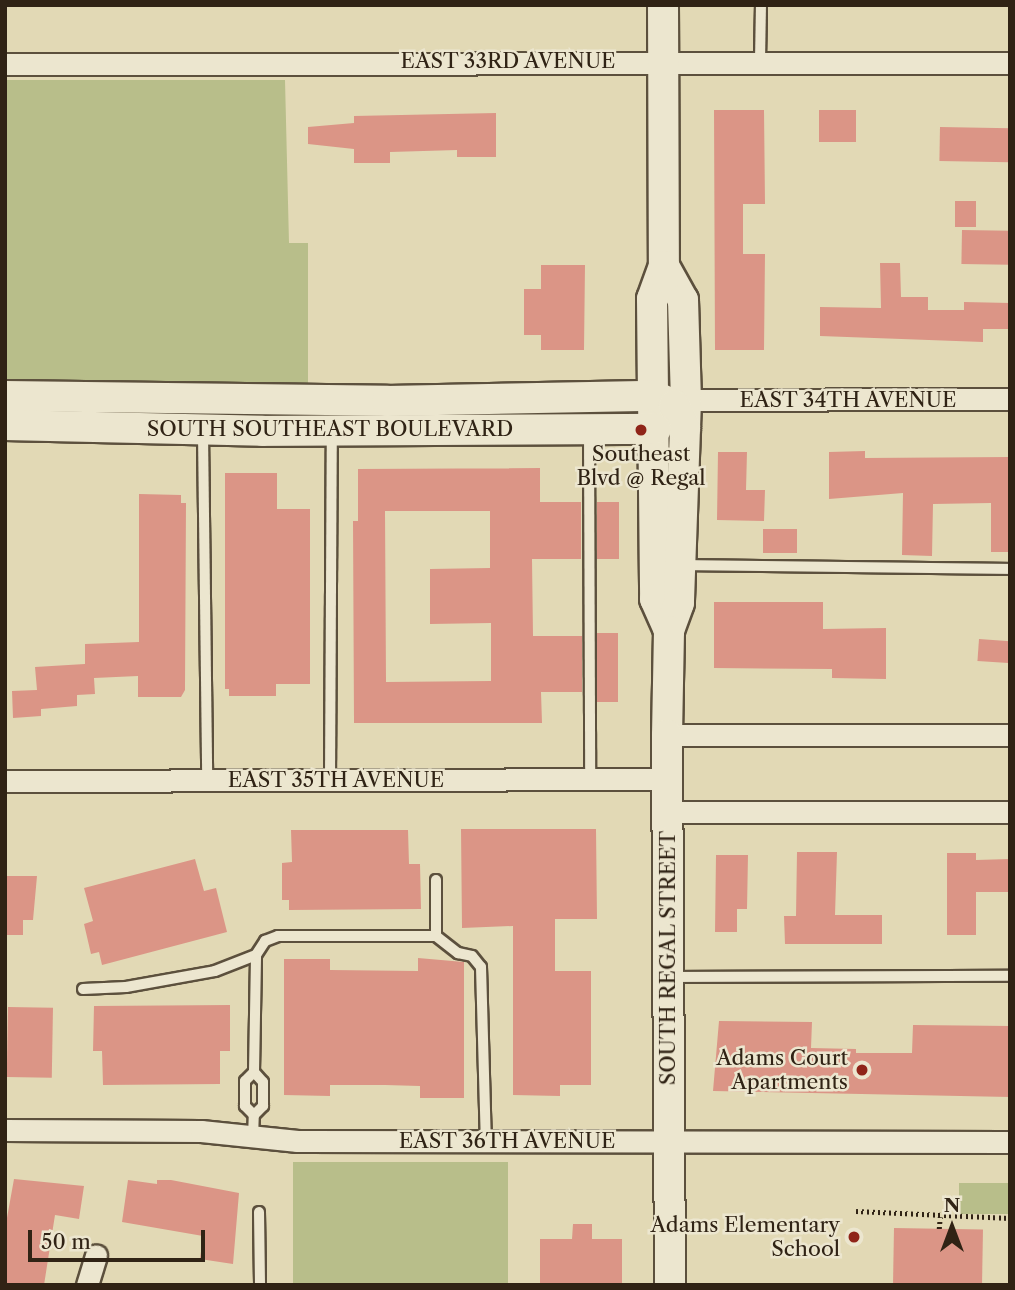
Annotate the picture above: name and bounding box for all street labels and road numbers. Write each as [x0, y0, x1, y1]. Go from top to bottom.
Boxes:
street label: EAST 33RD AVENUE [400, 48, 616, 74]
street label: EAST 34TH AVENUE [739, 387, 957, 413]
street label: SOUTH SOUTHEAST BOULEVARD [146, 416, 514, 442]
street label: EAST 35TH AVENUE [227, 767, 445, 793]
street label: SOUTH REGAL STREET [655, 830, 681, 1086]
street label: EAST 36TH AVENUE [398, 1128, 616, 1154]

